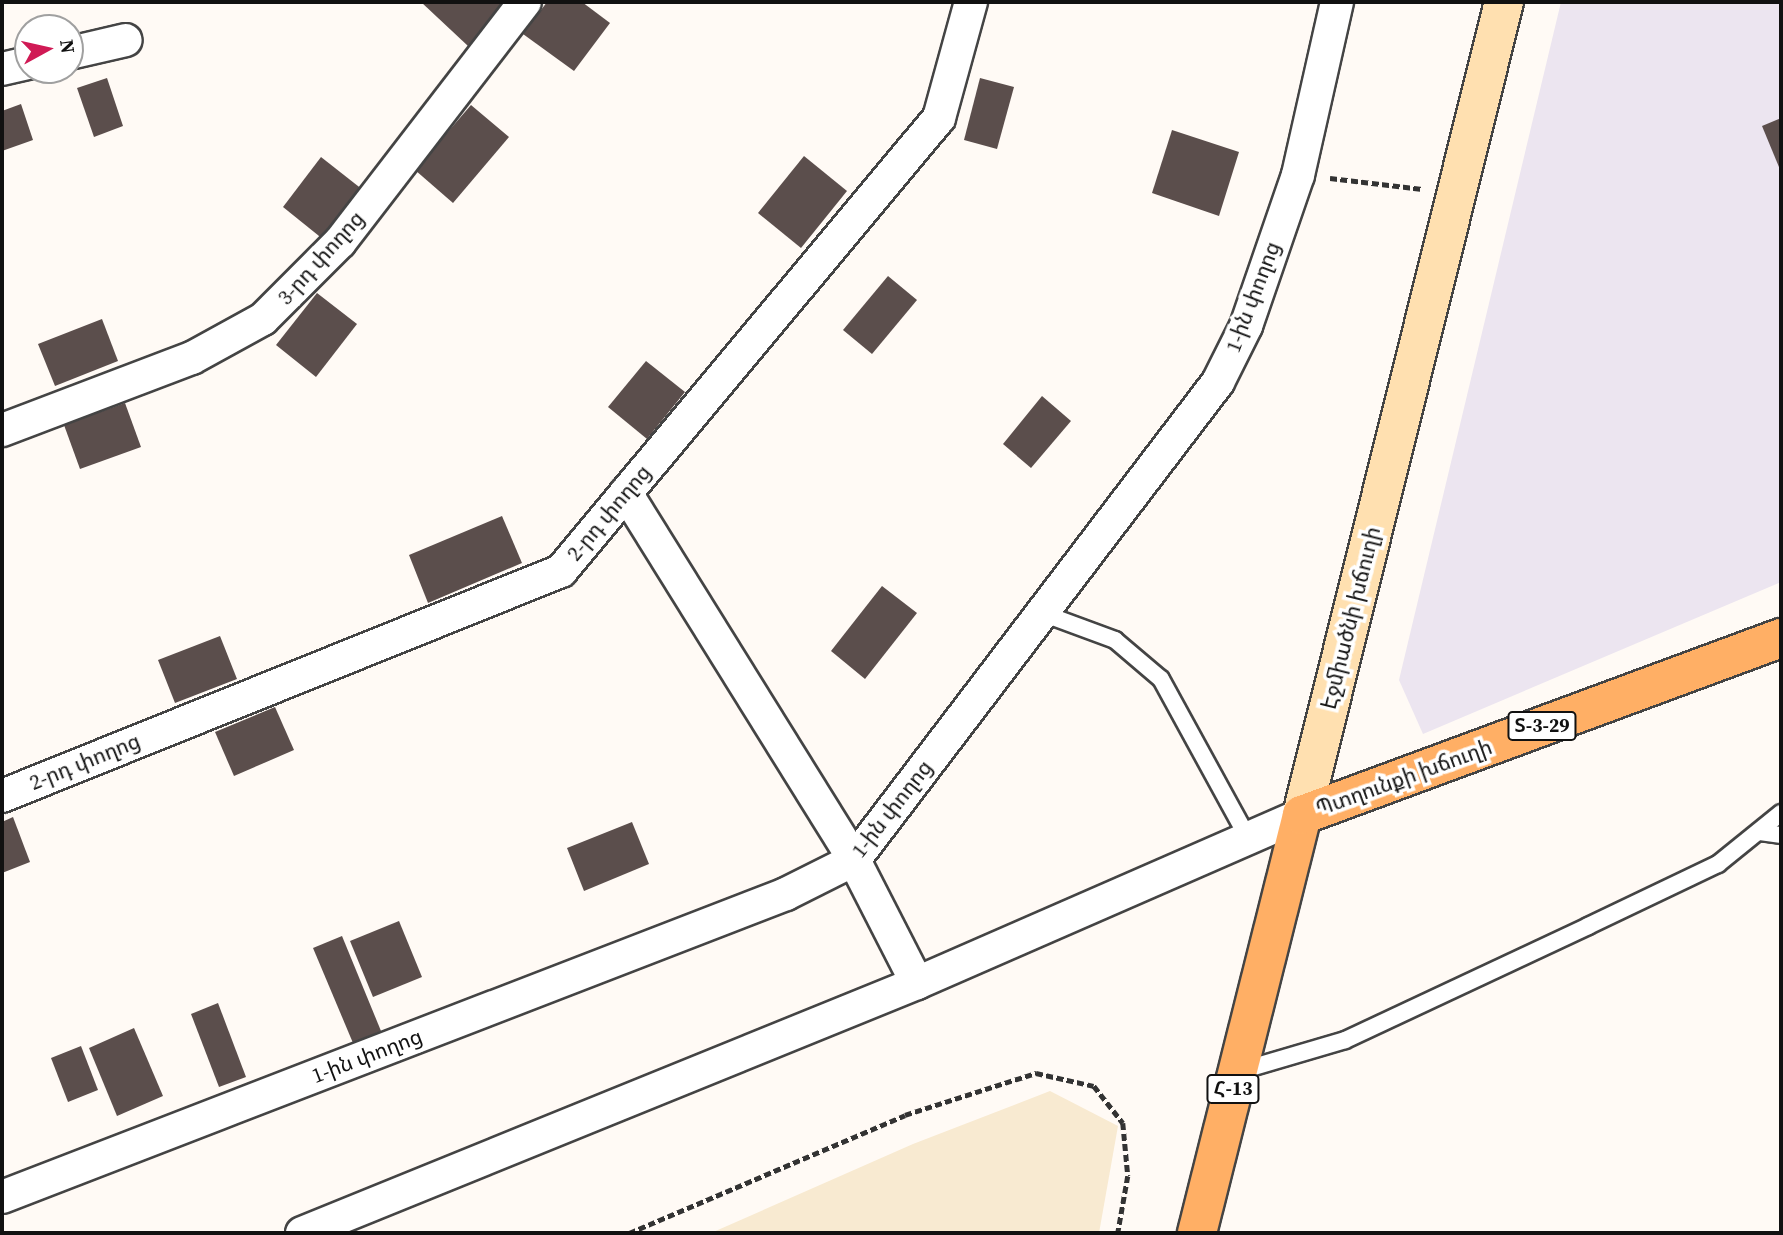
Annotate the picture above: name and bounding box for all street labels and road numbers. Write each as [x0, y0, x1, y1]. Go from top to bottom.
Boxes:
street label: 3-րդ փողոց [272, 206, 370, 310]
street label: 1-ին փողոց [1220, 238, 1286, 356]
street label: 2-րդ փողոց [562, 460, 656, 566]
street label: Էջմիածնի խճուղի [1316, 524, 1386, 712]
road number: Տ-3-29 [1507, 710, 1577, 741]
street label: 2-րդ փողոց [26, 728, 144, 796]
street label: Պտղունքի խճուղի [1312, 734, 1496, 822]
street label: 1-ին փողոց [846, 755, 938, 863]
street label: 1-ին փողոց [308, 1023, 426, 1089]
road number: Հ-13 [1205, 1074, 1261, 1105]

